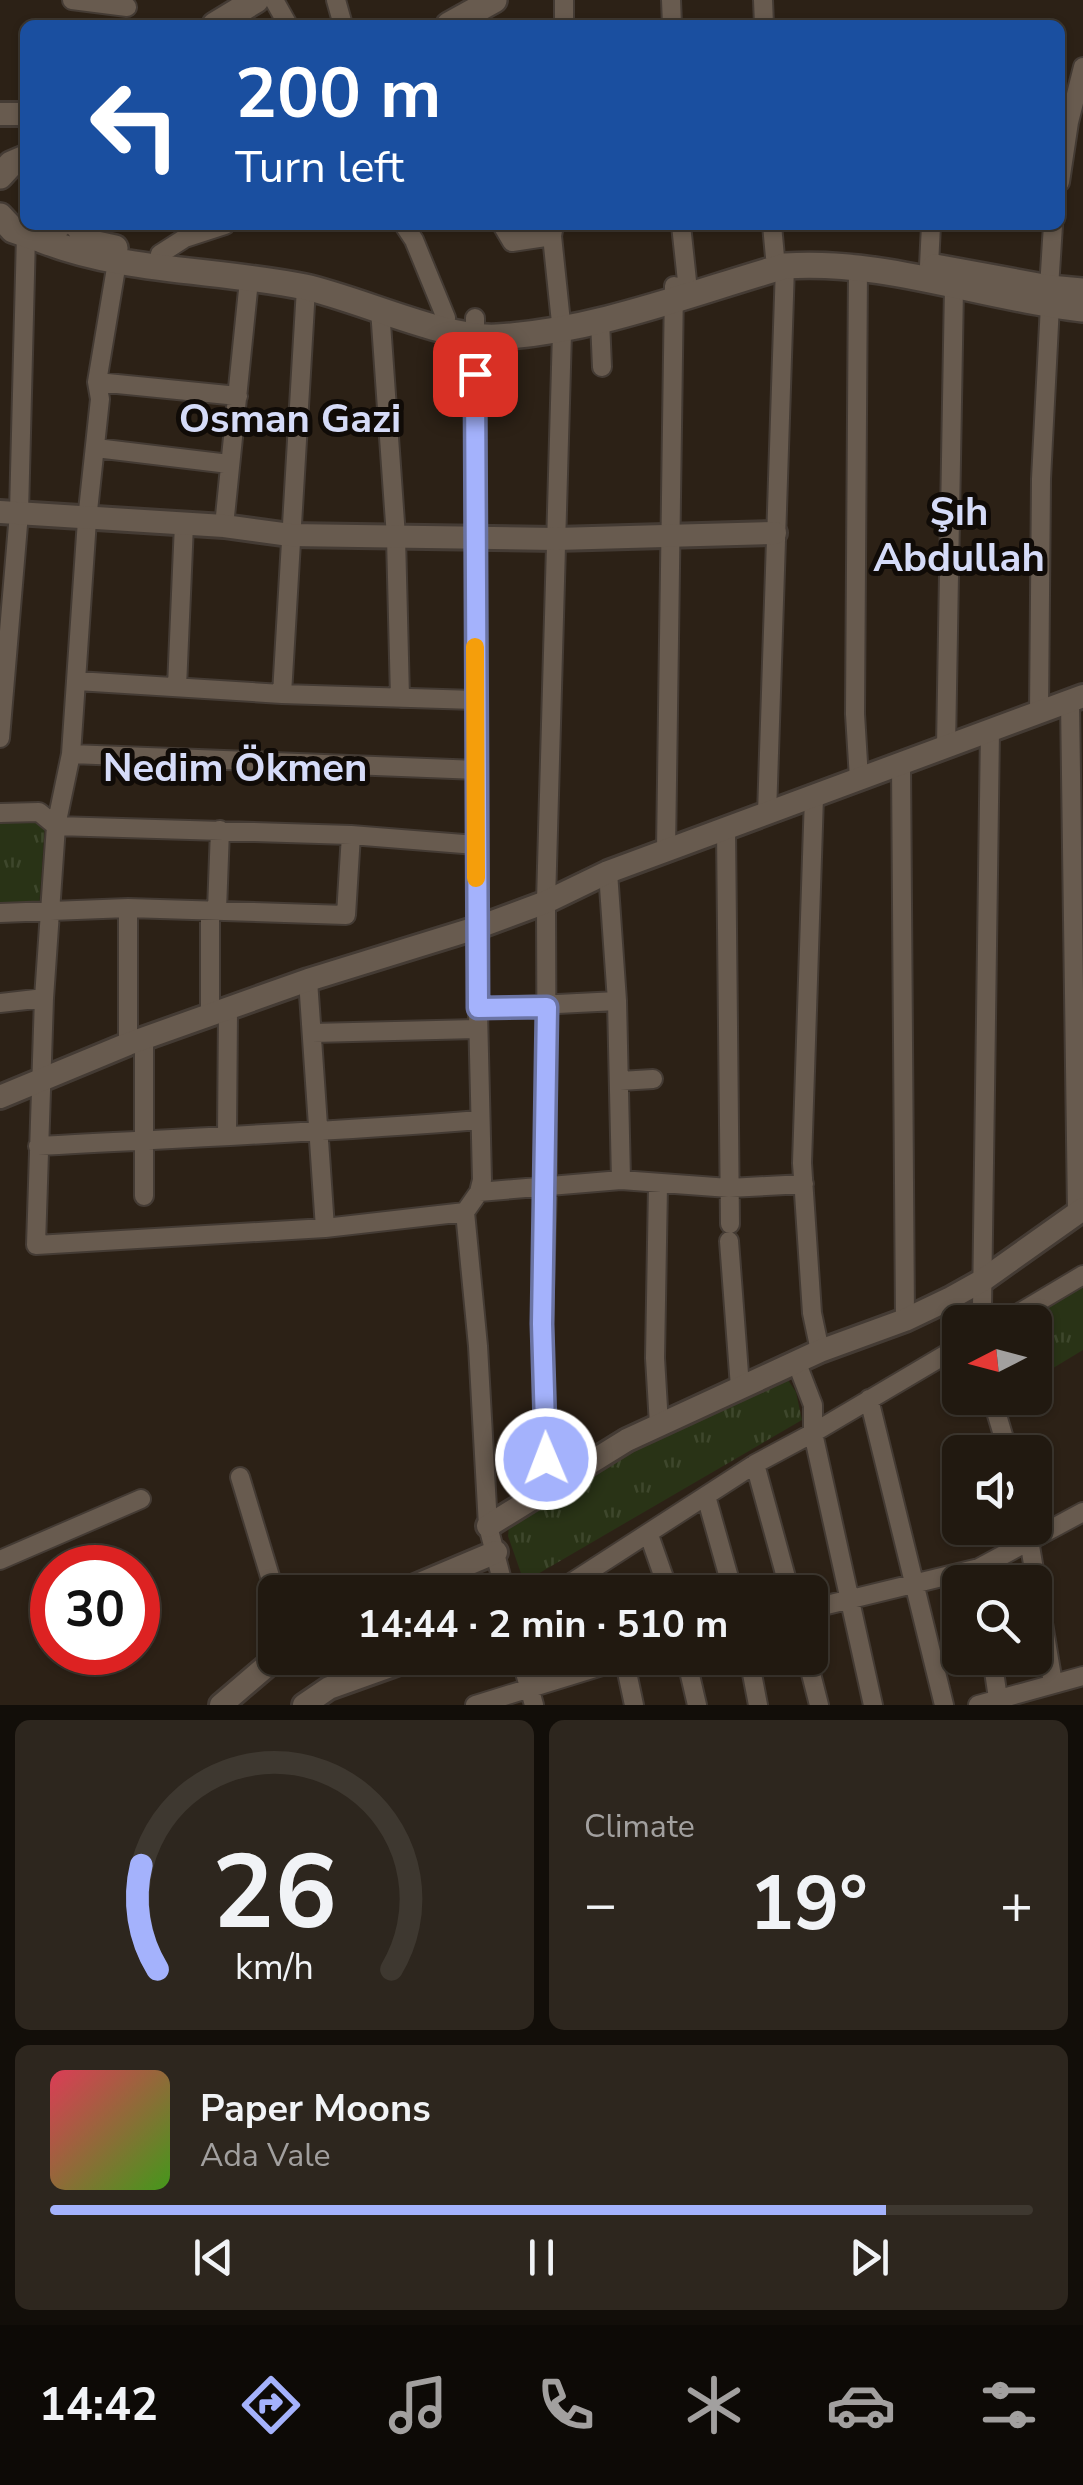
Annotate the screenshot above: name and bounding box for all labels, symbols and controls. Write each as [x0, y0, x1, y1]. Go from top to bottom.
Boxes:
text: 200 m [235, 46, 441, 142]
icon: left [70, 60, 200, 190]
text: Turn left [235, 137, 404, 198]
pin [433, 332, 518, 417]
icon: arrive [448, 347, 503, 402]
district label: Osman Gazi [179, 392, 401, 446]
district label: Şıh Abdullah [873, 485, 1045, 585]
district label: Nedim Ökmen [103, 741, 367, 795]
north arrow [942, 1305, 1052, 1415]
map controls [942, 1305, 1052, 1675]
position arrow [494, 1407, 598, 1511]
button: sound [942, 1435, 1052, 1545]
speed limit sign: 30 [30, 1545, 160, 1675]
button: search [942, 1565, 1052, 1675]
text: 14:44 · 2 min · 510 m [358, 1599, 728, 1650]
text: Climate [584, 1805, 695, 1848]
text: 26 [212, 1822, 337, 1964]
text: 19° [749, 1853, 868, 1955]
text: − [584, 1867, 617, 1942]
text: + [1000, 1867, 1033, 1942]
text: km/h [235, 1943, 314, 1992]
text: Paper Moons [200, 2083, 431, 2134]
text: Ada Vale [200, 2134, 331, 2177]
icon: previous [186, 2230, 241, 2285]
icon: pause [514, 2230, 569, 2285]
icon: next [842, 2230, 897, 2285]
icon: directions [236, 2370, 306, 2440]
icon: music [383, 2370, 453, 2440]
icon: phone [531, 2370, 601, 2440]
icon: climate [679, 2370, 749, 2440]
icon: car [826, 2370, 896, 2440]
icon: filters [974, 2370, 1044, 2440]
text: 14:42 [39, 2375, 158, 2436]

